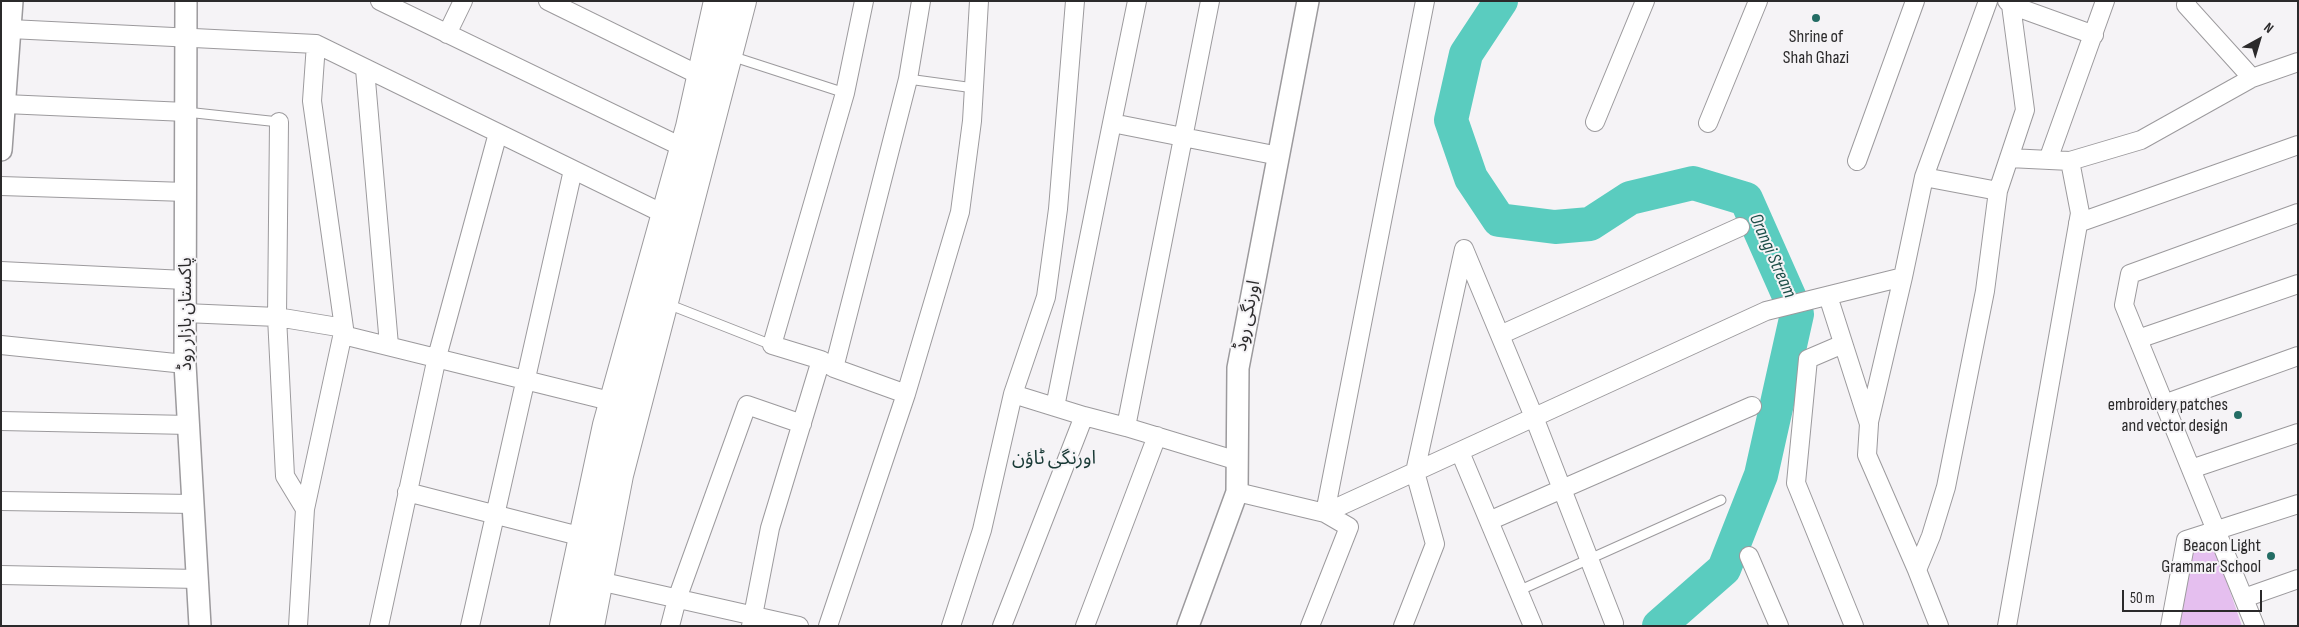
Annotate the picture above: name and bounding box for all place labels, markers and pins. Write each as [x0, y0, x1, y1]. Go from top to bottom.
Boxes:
marker: Shrine of Shah Ghazi [1810, 12, 1822, 24]
place label: Shrine of Shah Ghazi [1783, 26, 1849, 68]
place label: embroidery patches and vector design [2108, 394, 2228, 436]
marker: embroidery patches and vector design [2232, 409, 2244, 421]
place label: Beacon Light Grammar School [2161, 535, 2261, 578]
marker: Beacon Light Grammar School [2265, 550, 2277, 562]

